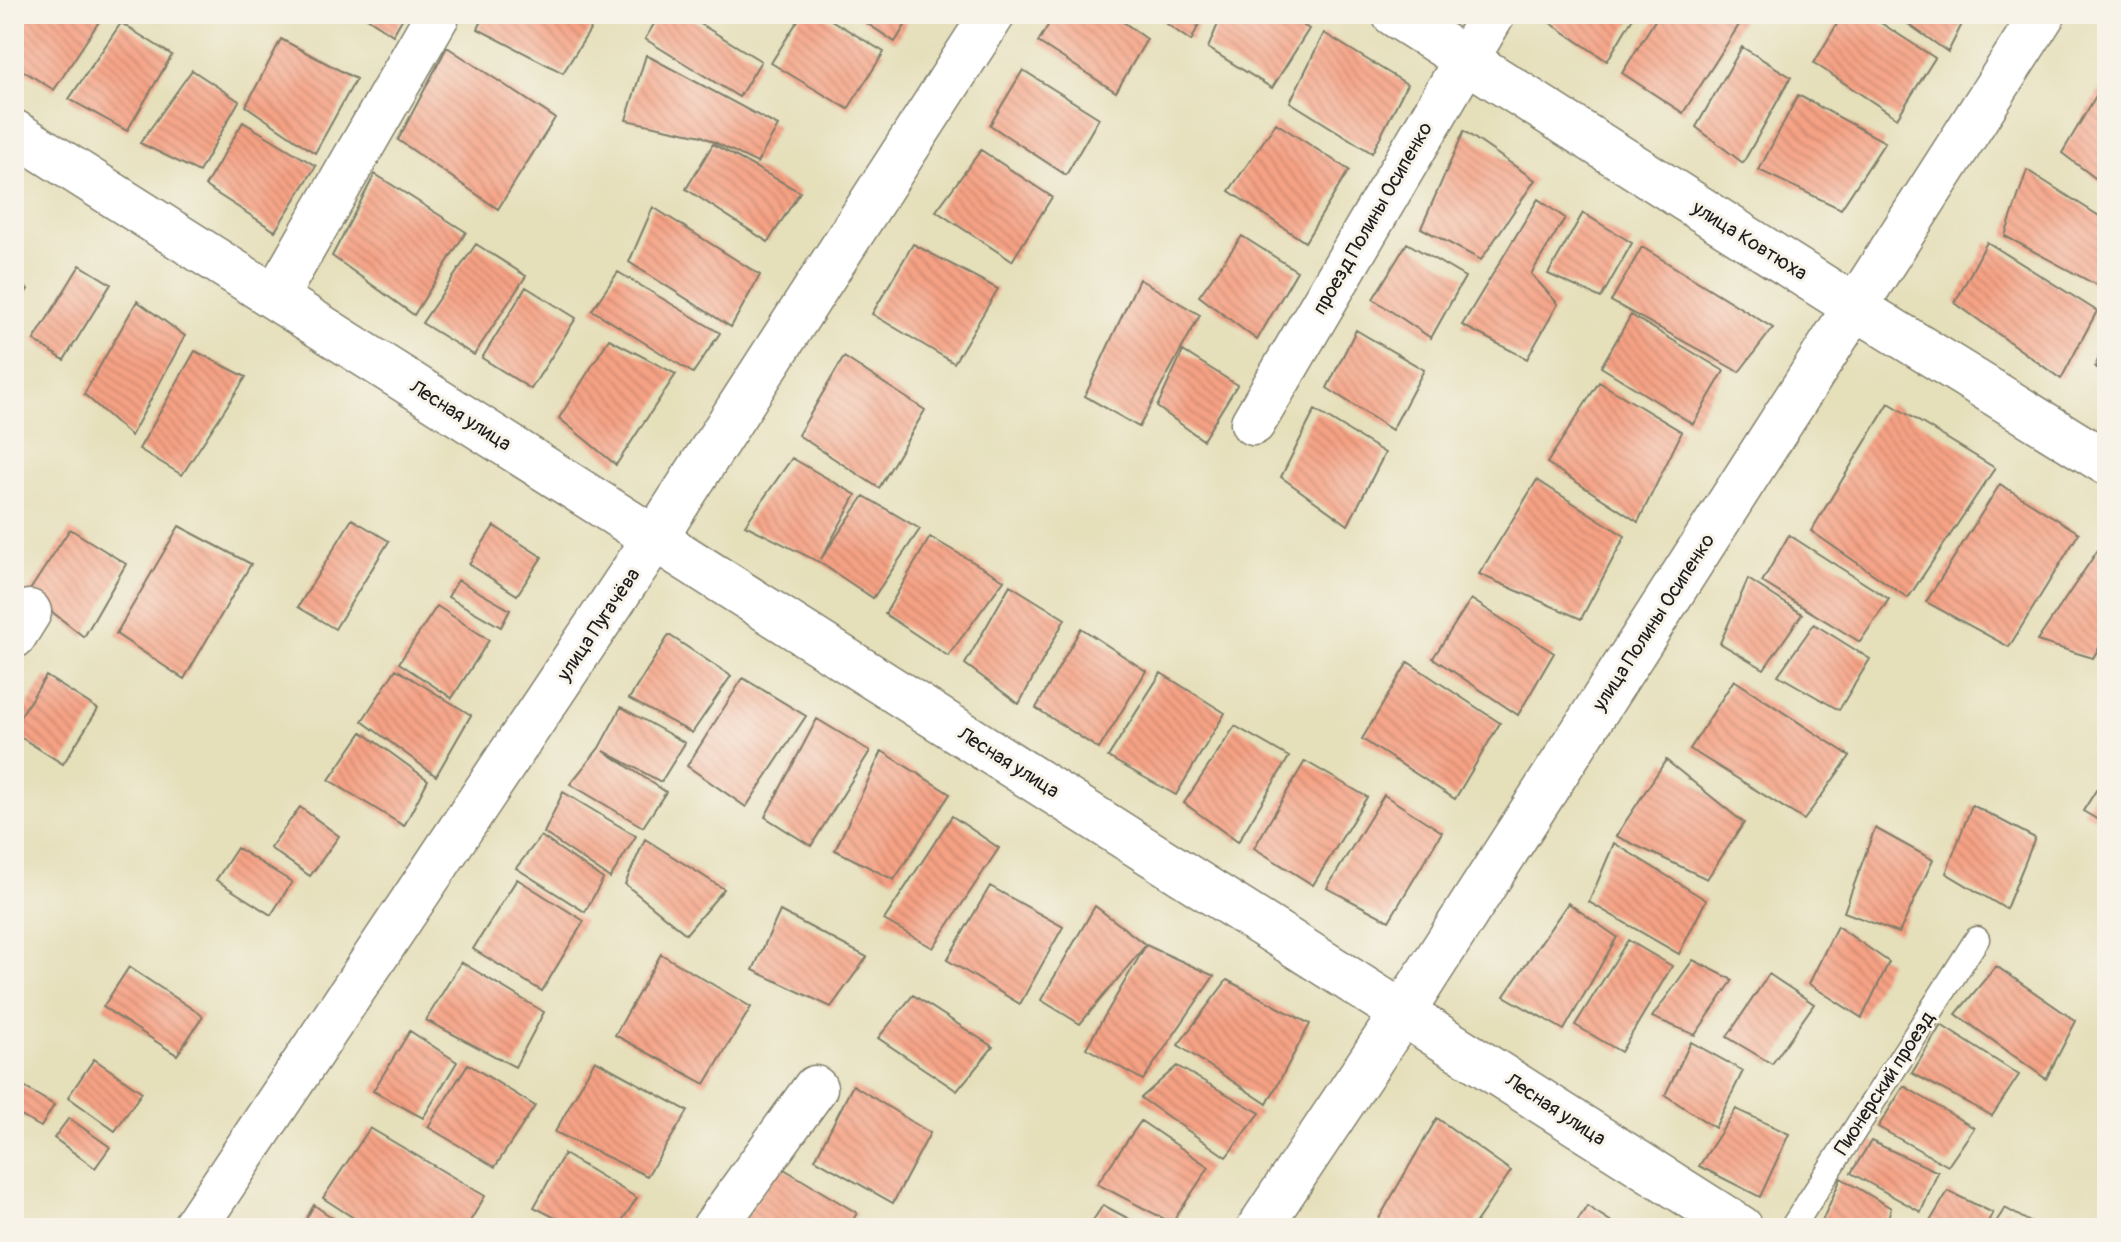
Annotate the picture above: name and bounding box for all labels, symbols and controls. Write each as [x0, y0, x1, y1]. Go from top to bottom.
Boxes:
street label: проезд Полины Осипенко [1307, 117, 1438, 319]
street label: улица Ковтюха [1687, 195, 1812, 286]
street label: Лесная улица [405, 374, 516, 456]
street label: улица Полины Осипенко [1586, 529, 1720, 716]
street label: улица Пугачёва [551, 563, 645, 686]
street label: Лесная улица [953, 721, 1064, 803]
street label: Пионерский проезд [1829, 1007, 1940, 1160]
street label: Лесная улица [1500, 1067, 1611, 1151]

